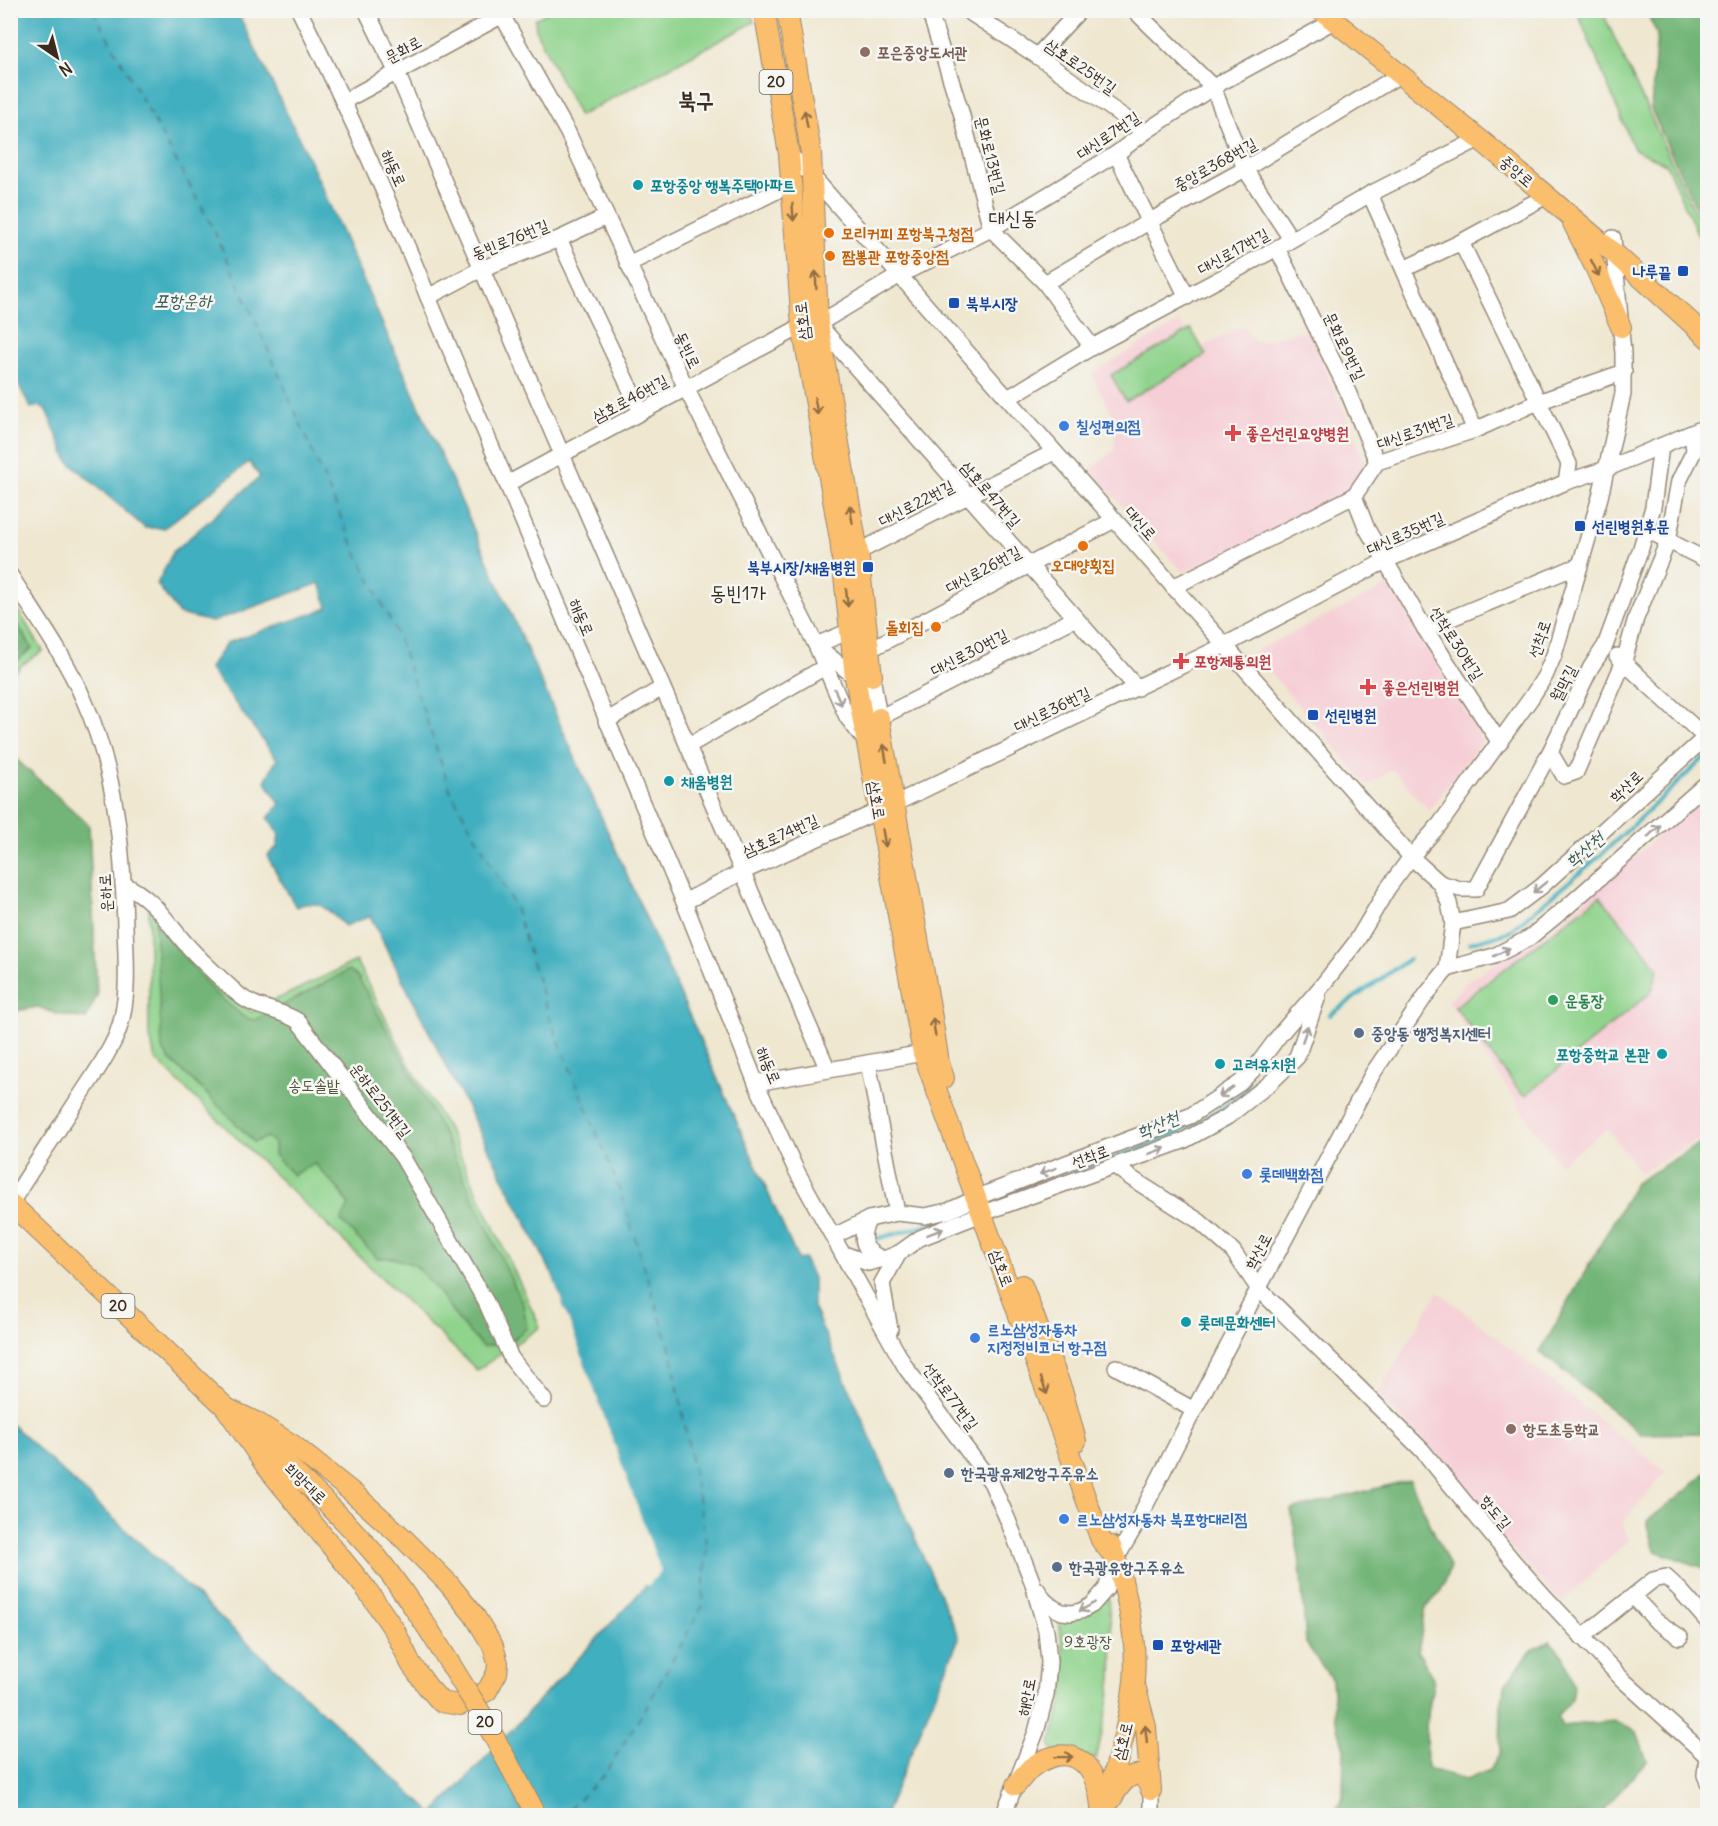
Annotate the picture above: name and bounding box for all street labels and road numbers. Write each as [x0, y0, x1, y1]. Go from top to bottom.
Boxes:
street label: 문화로 [381, 31, 425, 67]
street label: 삼호로25번길 [1042, 34, 1121, 98]
road number: 20 [760, 70, 792, 94]
street label: 대신로7번길 [1072, 106, 1144, 163]
street label: 문화로13번길 [972, 114, 1010, 196]
street label: 중앙로368번길 [1170, 133, 1260, 195]
street label: 해동로 [377, 146, 411, 190]
street label: 중앙로 [1496, 151, 1538, 191]
street label: 동빈로76번길 [469, 214, 552, 263]
street label: 대신로17번길 [1194, 223, 1272, 279]
street label: 삼호로 [790, 301, 814, 341]
street label: 문화로9번길 [1320, 309, 1370, 384]
street label: 동빈로 [671, 328, 705, 372]
street label: 삼호로46번길 [589, 370, 671, 426]
street label: 대신로31번길 [1374, 409, 1456, 453]
street label: 삼호로47번길 [957, 457, 1025, 531]
street label: 대신로22번길 [875, 475, 957, 531]
street label: 대신로 [1121, 502, 1161, 544]
street label: 대신로35번길 [1363, 507, 1447, 559]
street label: 대신로26번길 [942, 541, 1024, 597]
street label: 해동로 [565, 595, 599, 639]
street label: 선착로30번길 [1426, 602, 1488, 684]
street label: 선착로 [1523, 617, 1555, 661]
street label: 대신로30번길 [927, 624, 1011, 680]
street label: 월막길 [1545, 661, 1581, 705]
street label: 대신로36번길 [1010, 682, 1094, 736]
street label: 학산로 [1605, 766, 1647, 806]
street label: 삼호로 [864, 779, 890, 821]
street label: 삼호로74번길 [739, 809, 821, 861]
street label: 운하로 [94, 873, 116, 913]
street label: 해동로 [752, 1043, 786, 1087]
street label: 운하로251번길 [346, 1059, 416, 1142]
street label: 선착로 [1068, 1140, 1112, 1172]
street label: 학산로 [1240, 1229, 1276, 1273]
street label: 삼호로 [986, 1246, 1018, 1290]
road number: 20 [102, 1294, 134, 1318]
street label: 선착로77번길 [919, 1358, 983, 1434]
street label: 희망대로 [281, 1458, 331, 1508]
street label: 항도길 [1476, 1491, 1516, 1533]
street label: 해안로 [1012, 1676, 1040, 1718]
road number: 20 [468, 1710, 502, 1734]
street label: 삼호로 [1108, 1720, 1136, 1762]

